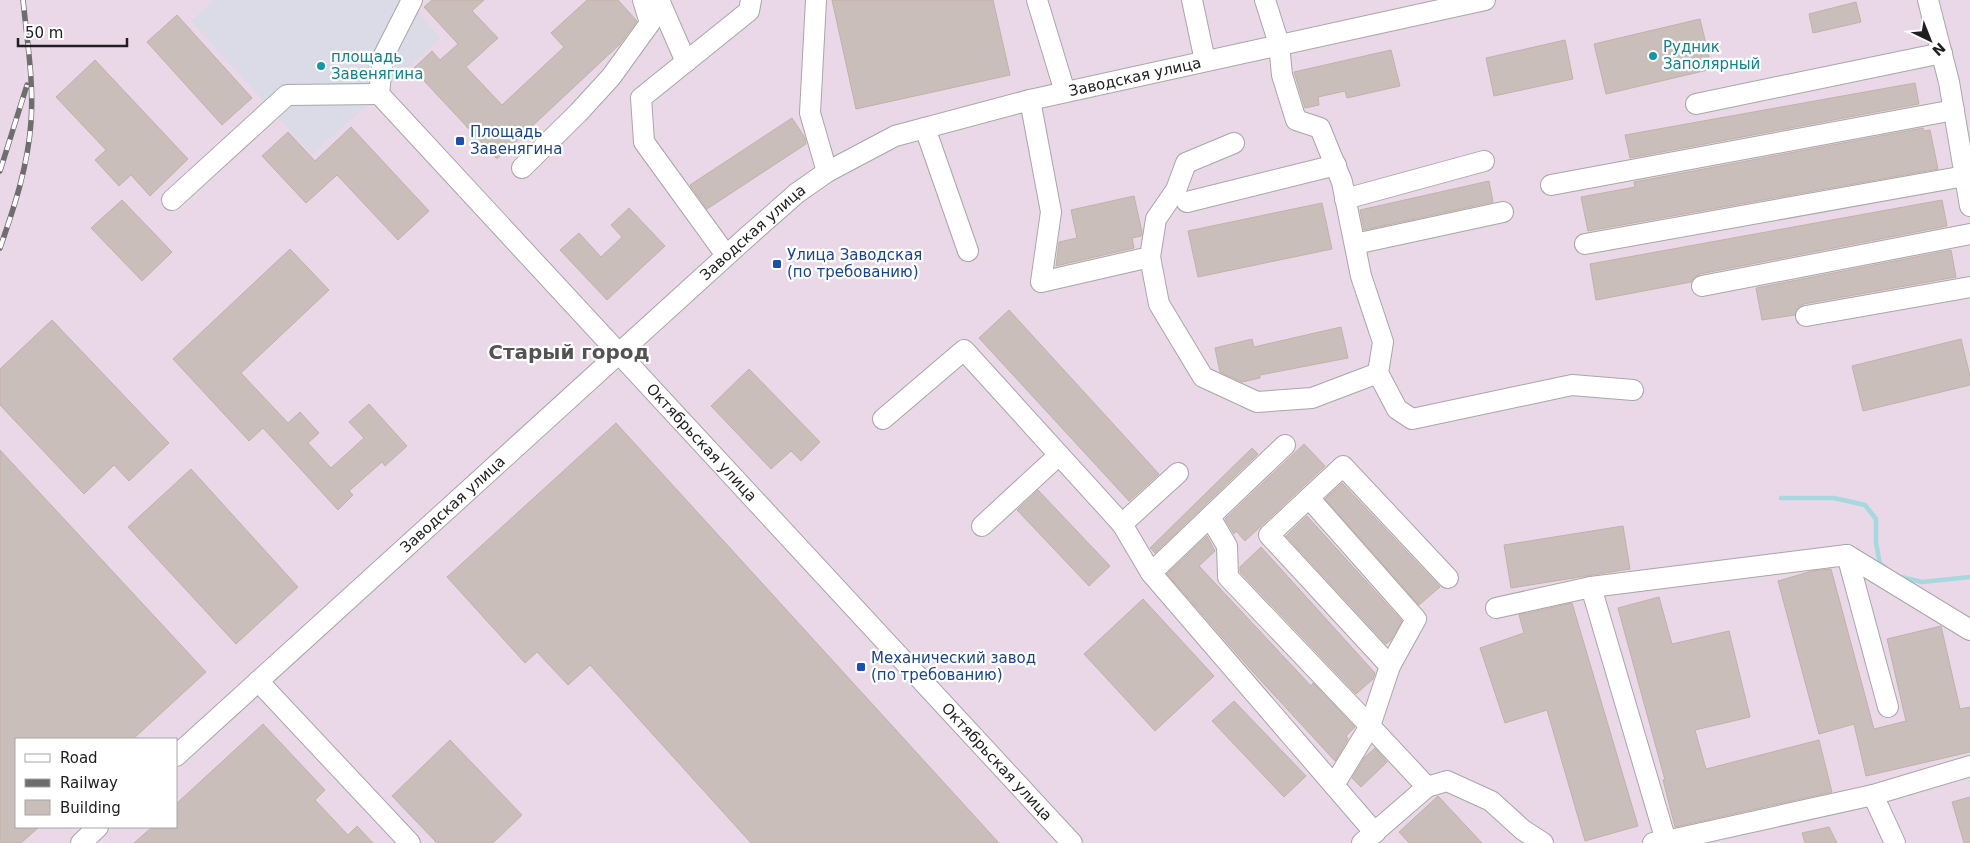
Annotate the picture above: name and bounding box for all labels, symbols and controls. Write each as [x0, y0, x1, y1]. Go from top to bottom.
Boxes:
scale bar [18, 15, 126, 47]
north arrow [1905, 15, 1955, 65]
text: 50 m [25, 24, 63, 42]
place label: Рудник Заполярный [1663, 38, 1760, 73]
text: N [1929, 40, 1949, 59]
place label: площадь Завенягина [331, 48, 423, 83]
marker: Рудник Заполярный [1647, 50, 1659, 62]
street label: Заводская улица [1067, 54, 1203, 100]
marker: площадь Завенягина [315, 60, 327, 72]
place label: Площадь Завенягина [470, 123, 562, 158]
marker: Площадь Завенягина [454, 135, 466, 147]
street label: Заводская улица [696, 181, 809, 284]
place label: Улица Заводская (по требованию) [787, 246, 922, 281]
marker: Улица Заводская (по требованию) [771, 258, 783, 270]
district label: Старый город [488, 340, 650, 364]
street label: Октябрьская улица [642, 380, 760, 505]
street label: Заводская улица [397, 452, 509, 557]
place label: Механический завод (по требованию) [871, 649, 1036, 684]
marker: Механический завод (по требованию) [855, 661, 867, 673]
street label: Октябрьская улица [938, 699, 1056, 825]
legend [15, 738, 178, 828]
text: Road [60, 749, 98, 767]
text: Railway [60, 774, 118, 792]
text: Building [60, 799, 121, 817]

